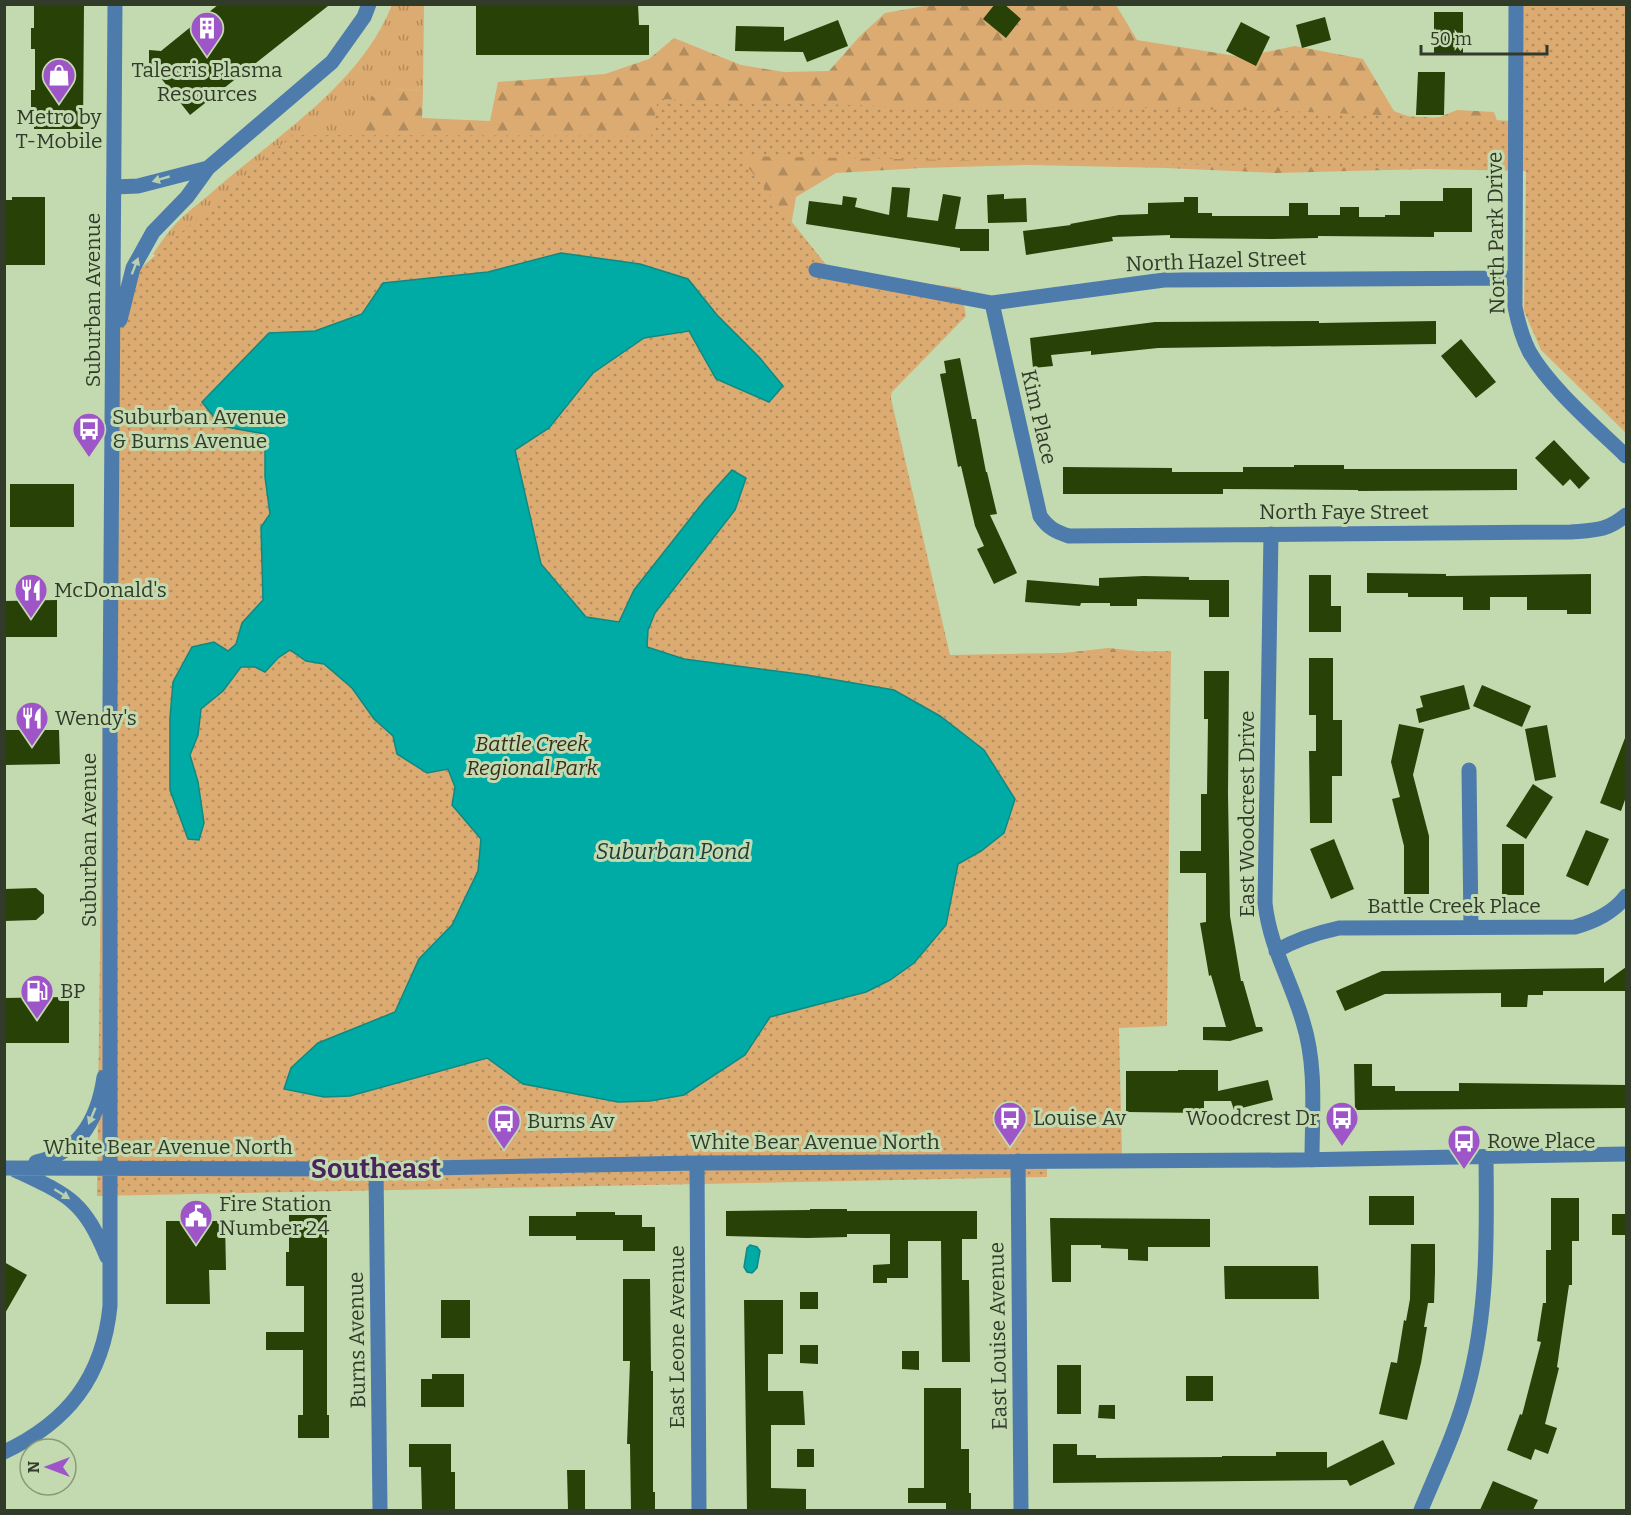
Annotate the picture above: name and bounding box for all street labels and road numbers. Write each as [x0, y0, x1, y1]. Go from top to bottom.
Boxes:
street label: North Park Drive [1482, 152, 1510, 314]
street label: Suburban Avenue [80, 213, 106, 387]
street label: North Hazel Street [1125, 245, 1307, 277]
street label: Kim Place [1015, 367, 1063, 467]
street label: North Faye Street [1259, 499, 1429, 525]
street label: East Woodcrest Drive [1234, 711, 1260, 917]
street label: Suburban Avenue [76, 753, 102, 927]
street label: Battle Creek Place [1367, 893, 1541, 919]
street label: White Bear Avenue North [690, 1129, 940, 1155]
street label: White Bear Avenue North [43, 1134, 293, 1160]
street label: East Louise Avenue [983, 1242, 1013, 1430]
street label: East Leone Avenue [664, 1245, 690, 1429]
street label: Burns Avenue [343, 1271, 371, 1409]

